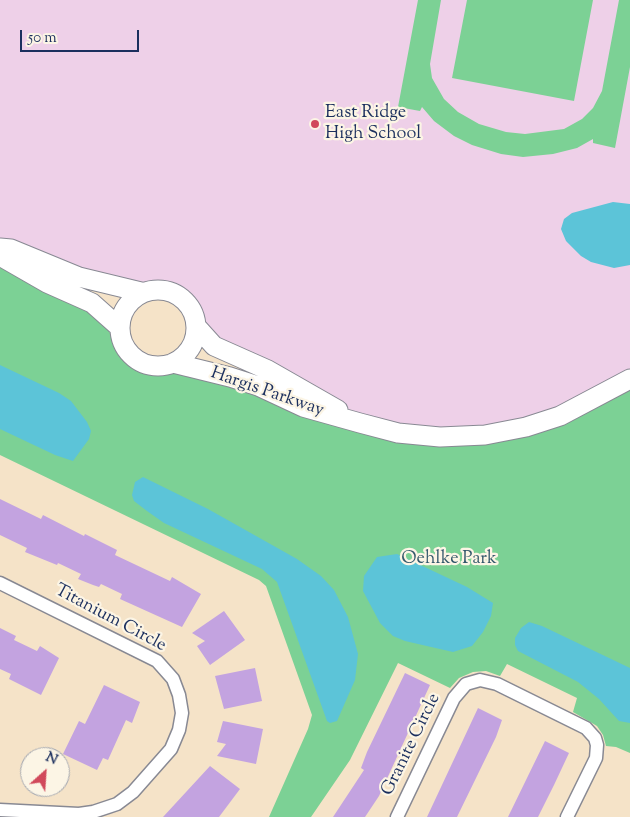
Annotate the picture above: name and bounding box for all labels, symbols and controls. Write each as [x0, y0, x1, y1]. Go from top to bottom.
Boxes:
scale bar [22, 20, 141, 52]
text: 50 m [28, 28, 57, 49]
place label: East Ridge High School [325, 103, 421, 146]
marker: East Ridge High School [309, 118, 321, 130]
street label: Hargis Parkway [208, 364, 326, 422]
park label: Oehlke Park [401, 549, 497, 571]
street label: Titanium Circle [50, 581, 170, 657]
street label: Granite Circle [378, 690, 446, 800]
north arrow [20, 747, 70, 797]
text: N [42, 748, 61, 771]

